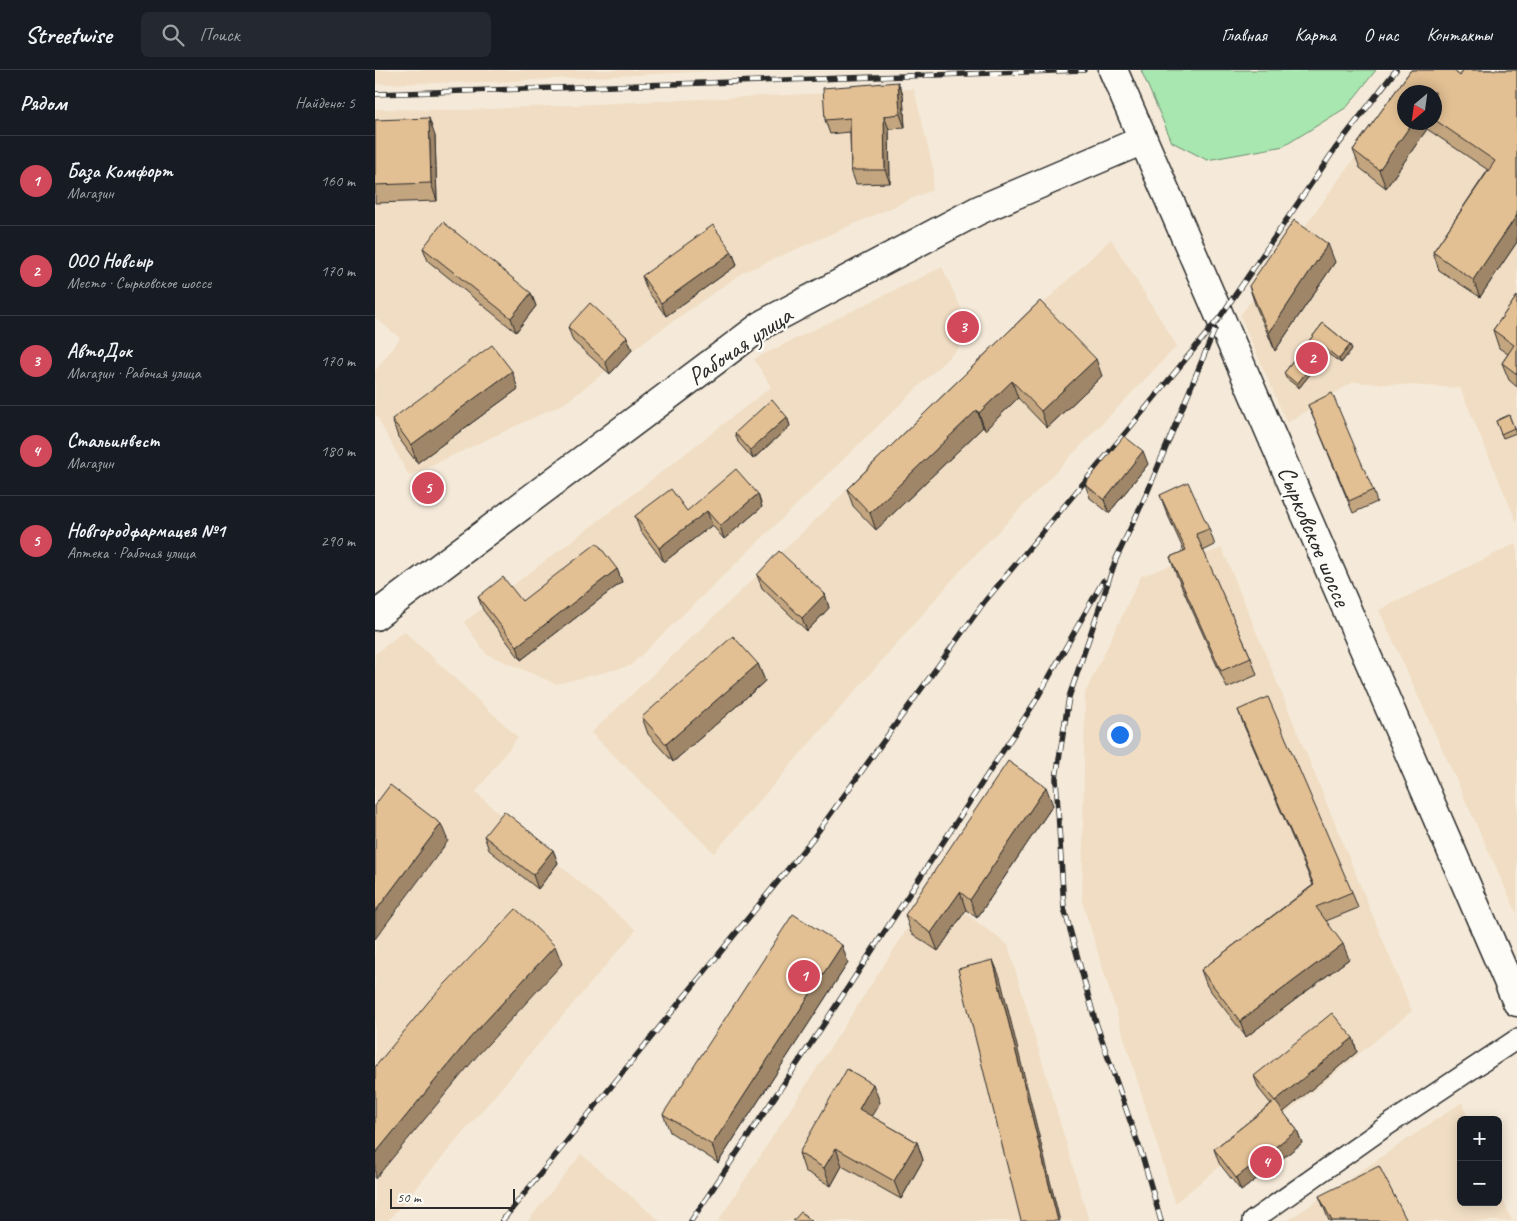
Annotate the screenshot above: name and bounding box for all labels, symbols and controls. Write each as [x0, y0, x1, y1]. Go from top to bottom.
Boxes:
search box [141, 12, 491, 57]
text: Streetwise [25, 20, 111, 50]
icon: search [159, 21, 187, 49]
text: Поиск [199, 23, 240, 47]
text: Главная [1222, 24, 1267, 46]
text: Карта [1295, 24, 1336, 46]
text: О нас [1364, 24, 1399, 46]
text: Контакты [1427, 24, 1492, 46]
north arrow [1397, 85, 1442, 130]
text: Рядом [20, 90, 67, 116]
text: Найдено: 5 [295, 93, 355, 113]
text: База Комфорт [67, 159, 173, 183]
text: 1 [32, 171, 40, 191]
text: 160 m [321, 171, 355, 191]
text: Магазин [67, 183, 114, 203]
text: ООО Новсыр [67, 249, 152, 273]
text: 2 [32, 261, 40, 281]
text: 170 m [321, 261, 355, 281]
text: Место · Сырковское шоссе [67, 273, 211, 293]
street label: Рабочая улица [682, 298, 800, 393]
pin: 3 [947, 308, 979, 346]
text: АвтоДок [67, 339, 132, 363]
pin: 2 [1296, 339, 1328, 377]
text: 3 [32, 351, 40, 371]
text: 170 m [321, 351, 355, 371]
text: Магазин · Рабочая улица [67, 363, 201, 383]
text: Стальинвест [67, 429, 159, 453]
text: 4 [32, 441, 40, 461]
text: 180 m [321, 441, 355, 461]
text: Магазин [67, 453, 114, 473]
street label: Сырковское шоссе [1270, 461, 1359, 613]
pin: 5 [412, 469, 444, 507]
text: Новгородфармацея №1 [67, 519, 225, 543]
text: 5 [33, 531, 39, 551]
text: 290 m [321, 531, 355, 551]
text: Аптека · Рабочая улица [67, 543, 195, 563]
your location [1107, 722, 1133, 748]
pin: 1 [788, 957, 820, 995]
map controls [1457, 1116, 1502, 1206]
button: + [1457, 1116, 1502, 1161]
pin: 4 [1250, 1143, 1282, 1181]
button: − [1457, 1161, 1502, 1206]
scale bar [390, 1186, 515, 1209]
text: 50 m [397, 1189, 421, 1206]

